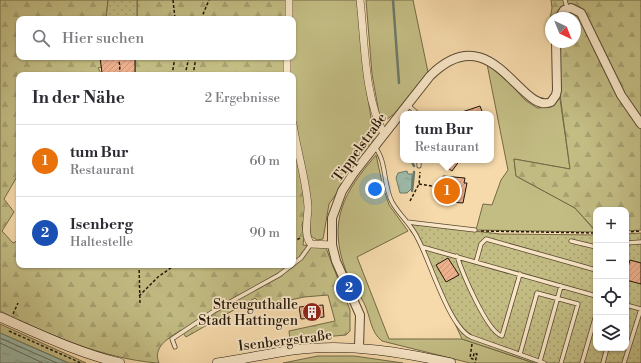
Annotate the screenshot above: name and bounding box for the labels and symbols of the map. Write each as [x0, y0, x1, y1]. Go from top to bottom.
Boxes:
north arrow [545, 12, 581, 48]
street label: Tippelstraße [329, 110, 391, 186]
pin: 1 [434, 176, 460, 206]
your location [365, 179, 385, 199]
pin: 2 [336, 273, 362, 303]
place label: Streuguthalle Stadt Hattingen [198, 296, 299, 330]
building icon: Streuguthalle Stadt Hattingen [301, 301, 323, 323]
street label: Isenbergstraße [237, 326, 333, 356]

